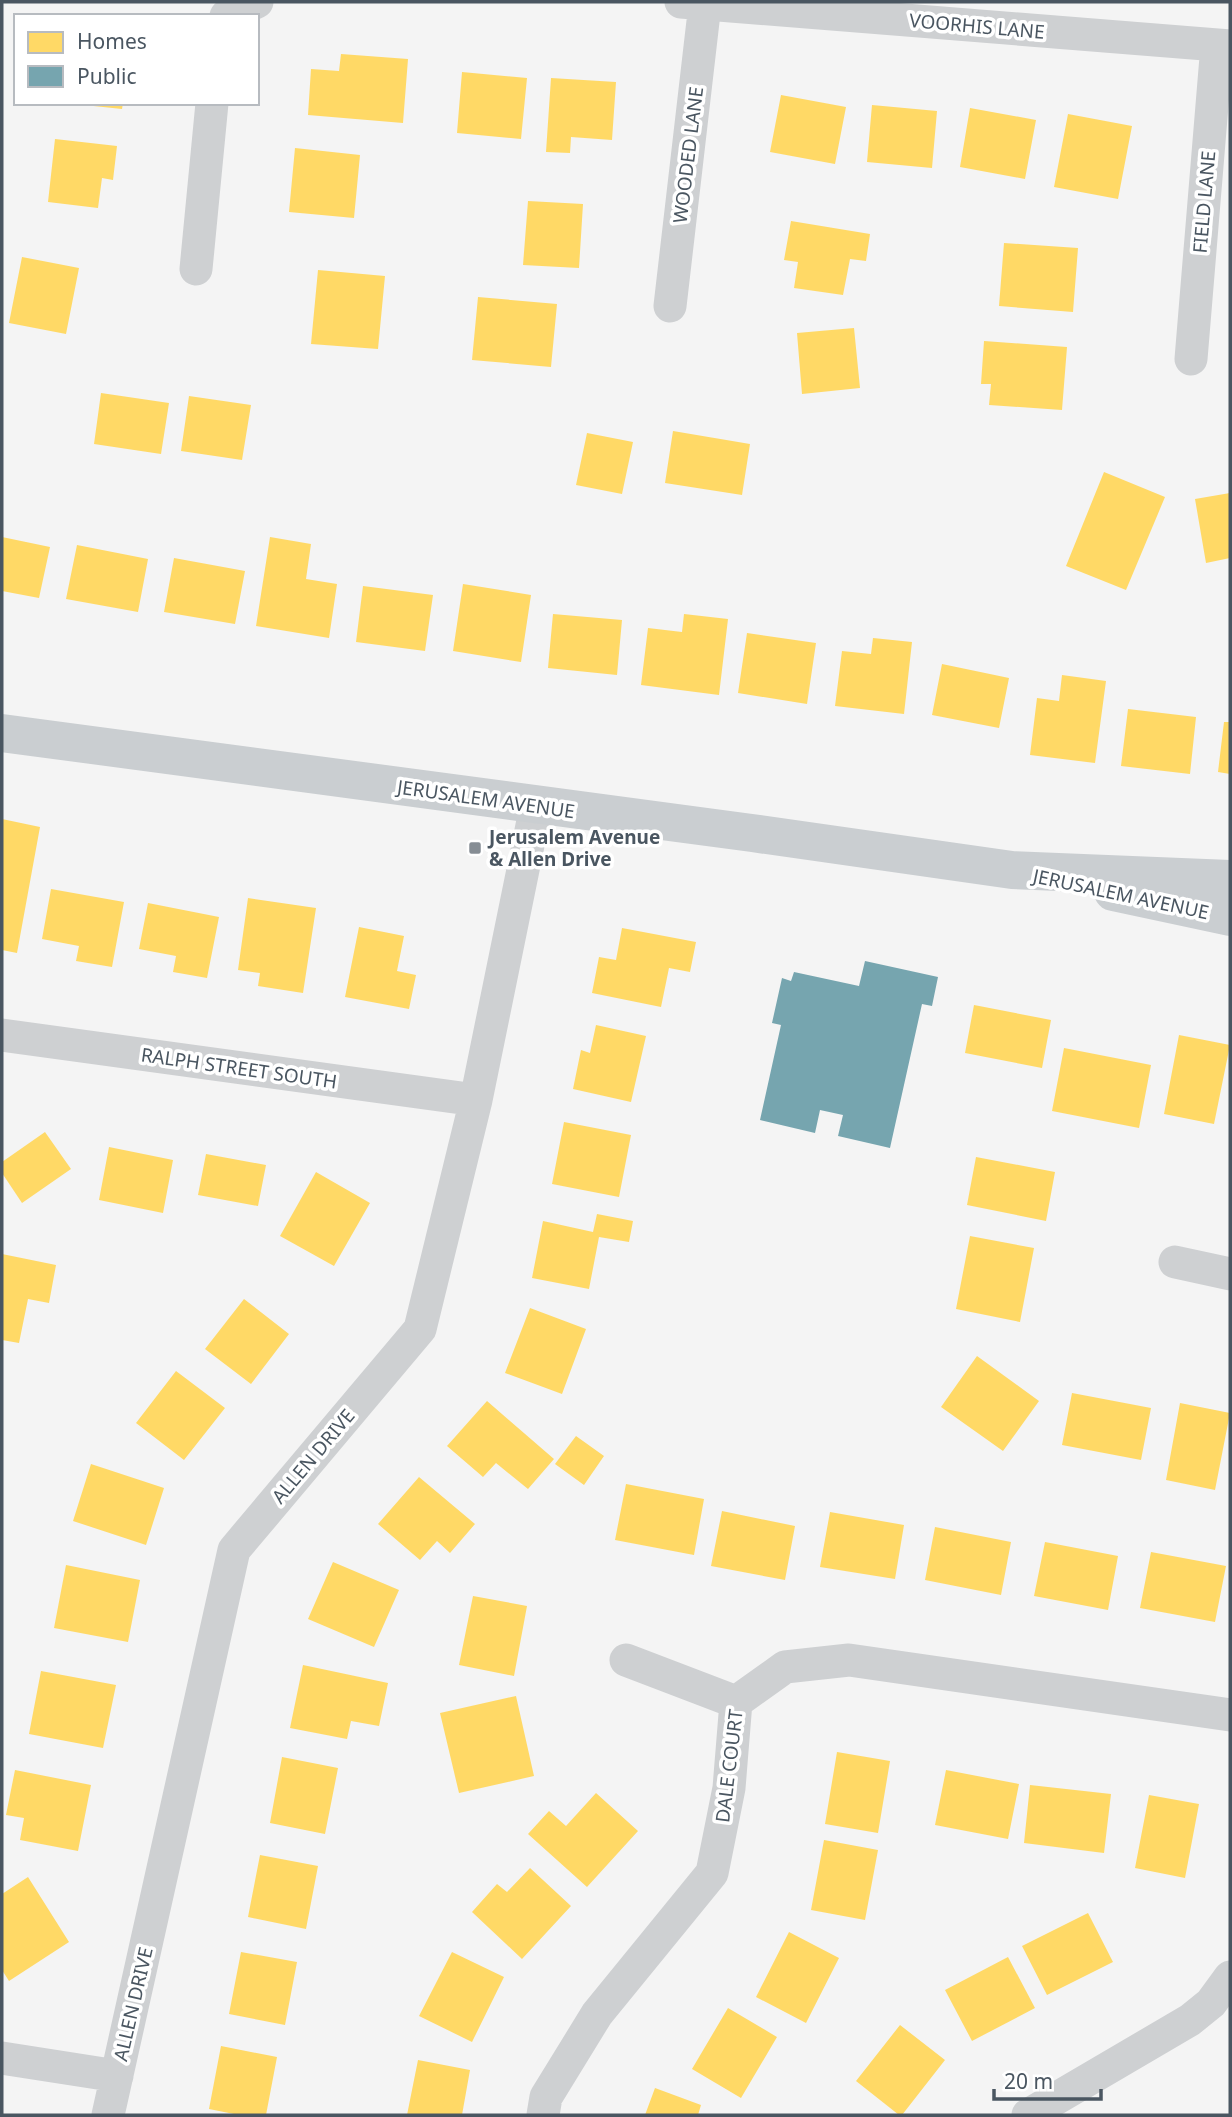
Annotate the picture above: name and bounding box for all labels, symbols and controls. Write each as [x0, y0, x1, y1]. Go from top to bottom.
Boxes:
street label: VOORHIS LANE [908, 7, 1046, 45]
legend [14, 14, 259, 105]
text: Homes [77, 27, 147, 55]
text: Public [77, 62, 137, 90]
street label: WOODED LANE [667, 85, 709, 225]
street label: FIELD LANE [1187, 150, 1221, 254]
street label: JERUSALEM AVENUE [394, 773, 576, 824]
place label: Jerusalem Avenue & Allen Drive [487, 824, 660, 872]
marker: Jerusalem Avenue & Allen Drive [467, 840, 483, 856]
street label: JERUSALEM AVENUE [1029, 862, 1211, 925]
street label: RALPH STREET SOUTH [139, 1041, 339, 1095]
street label: ALLEN DRIVE [266, 1403, 360, 1509]
street label: DALE COURT [709, 1707, 749, 1824]
street label: ALLEN DRIVE [107, 1945, 159, 2063]
scale bar [994, 2058, 1101, 2102]
text: 20 m [1004, 2067, 1053, 2095]

